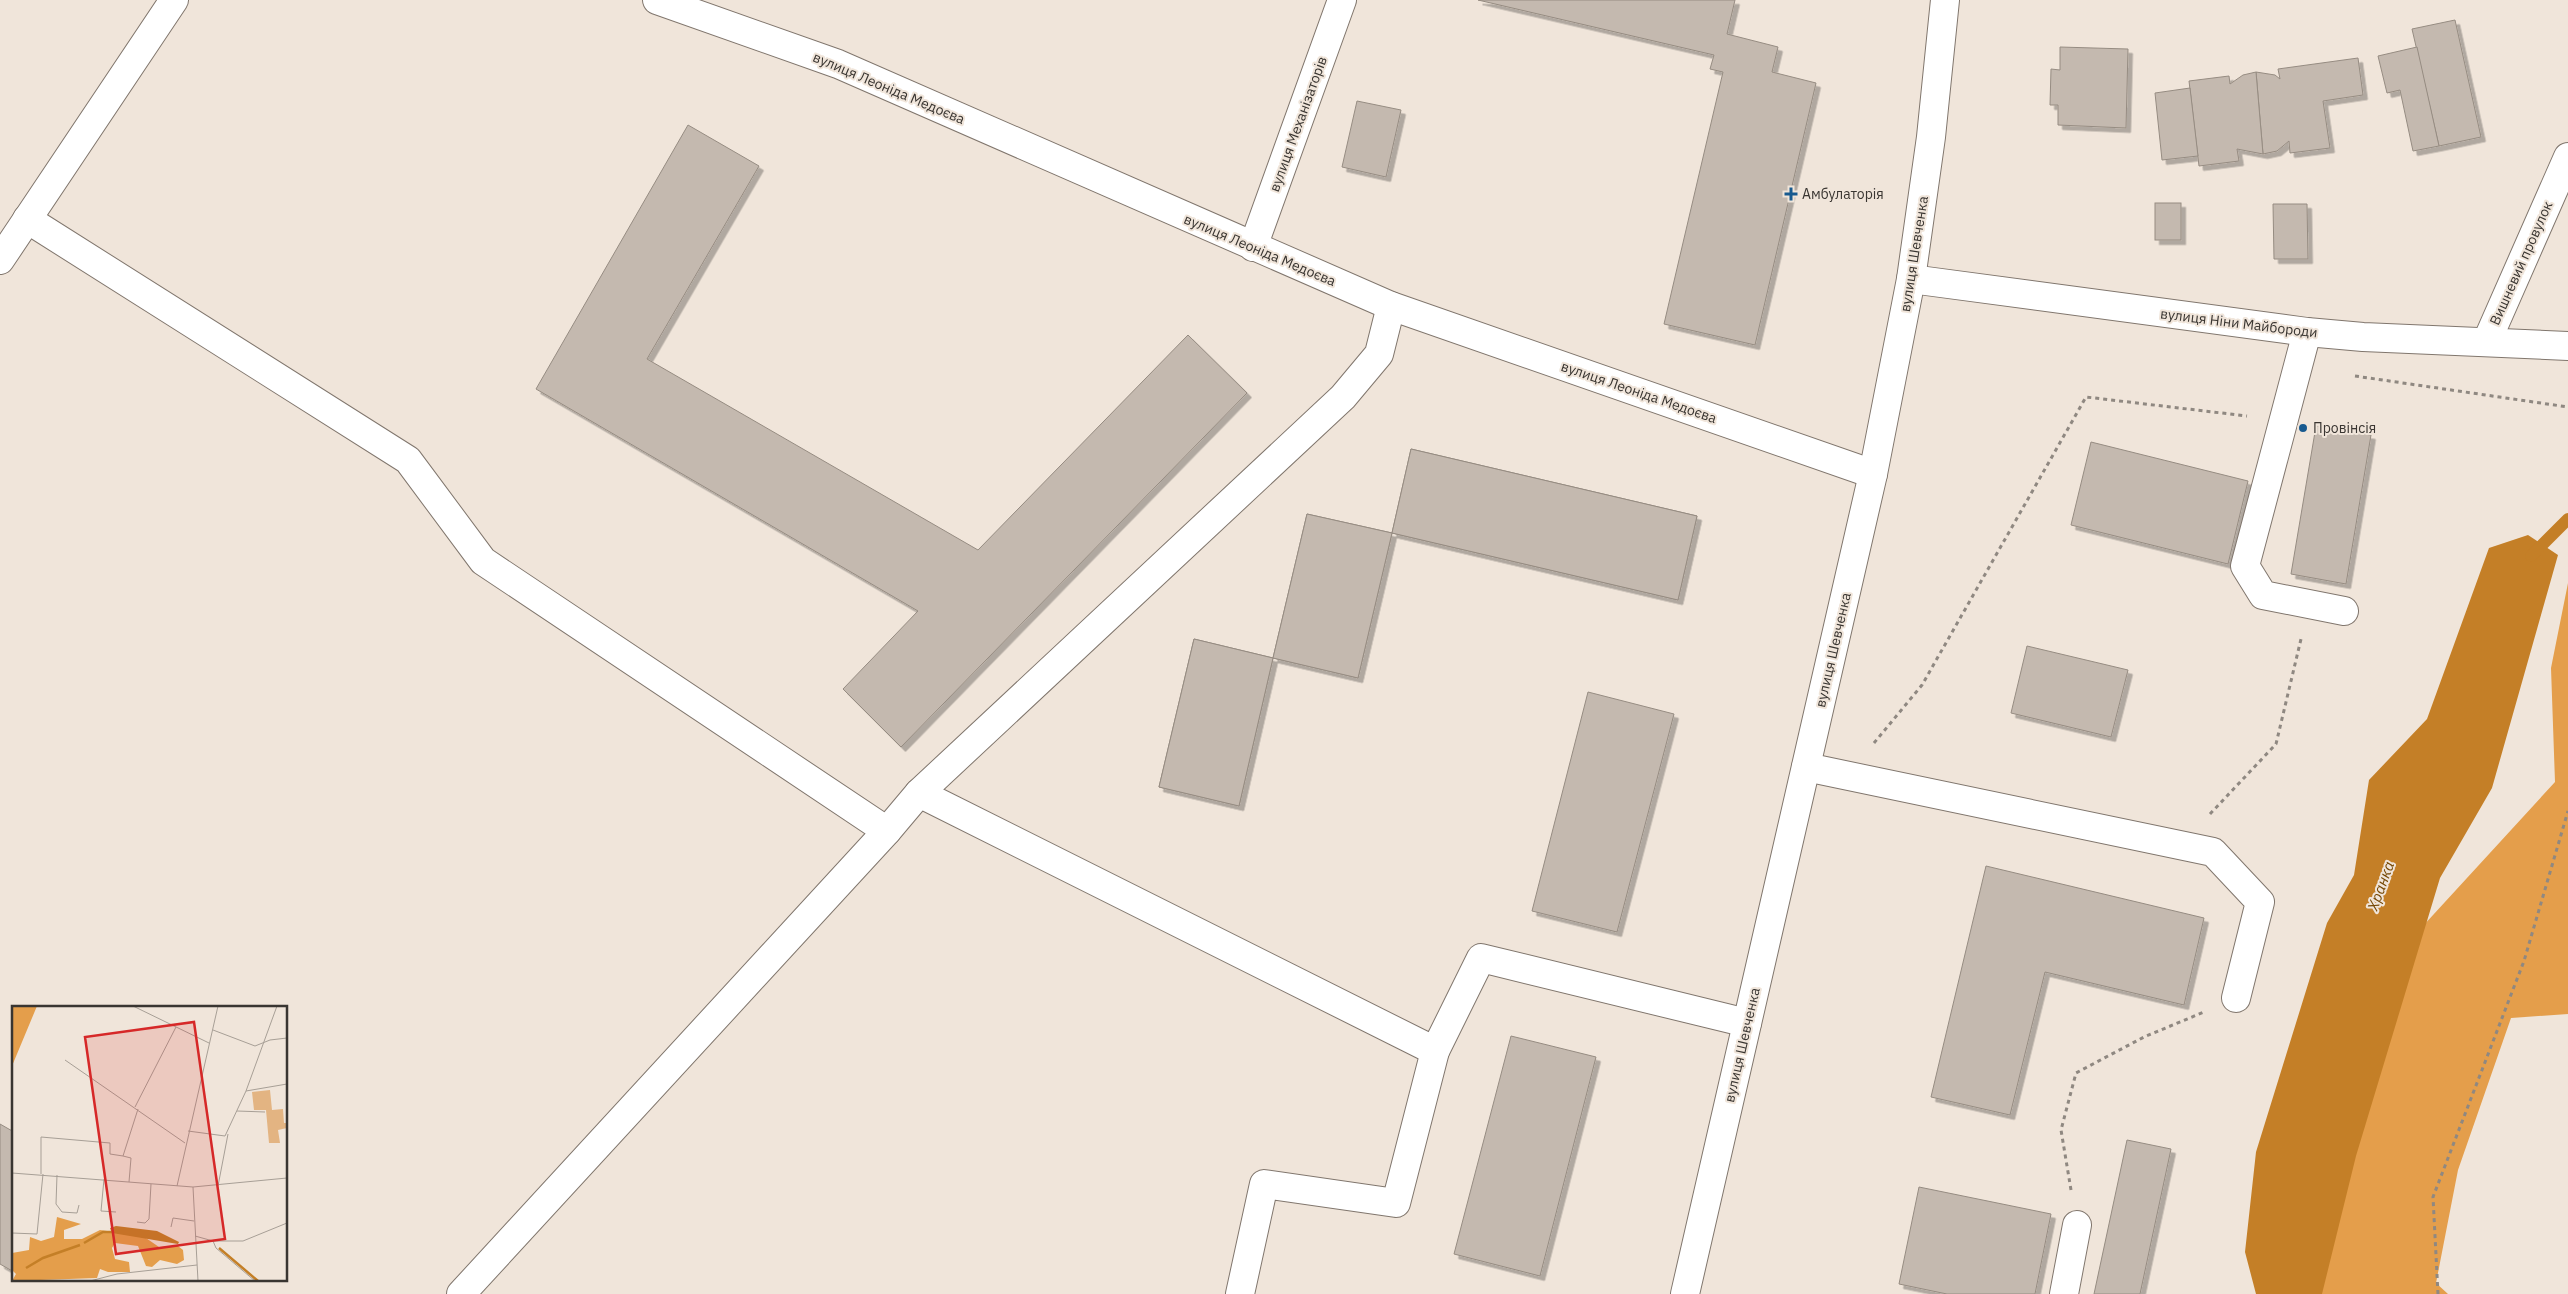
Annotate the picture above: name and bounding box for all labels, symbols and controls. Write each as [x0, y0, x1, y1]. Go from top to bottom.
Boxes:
street label: вулиця Леоніда Медоєва [810, 48, 968, 128]
street label: вулиця Механізаторів [1265, 54, 1331, 194]
place label: Амбулаторія [1802, 185, 1884, 203]
marker: Амбулаторія [1784, 187, 1798, 201]
street label: вулиця Шевченка [1896, 194, 1932, 313]
street label: Вишневий провулок [2486, 198, 2557, 328]
street label: вулиця Леоніда Медоєва [1181, 210, 1339, 290]
street label: вулиця Ніни Майбороди [2159, 304, 2319, 342]
street label: вулиця Леоніда Медоєва [1559, 357, 1720, 427]
place label: Провінсія [2313, 419, 2376, 437]
marker: Провінсія [2297, 422, 2309, 434]
street label: вулиця Шевченка [1811, 590, 1855, 709]
water label: Хранка [2363, 858, 2398, 914]
street label: вулиця Шевченка [1720, 985, 1764, 1104]
inset map [12, 1006, 288, 1282]

